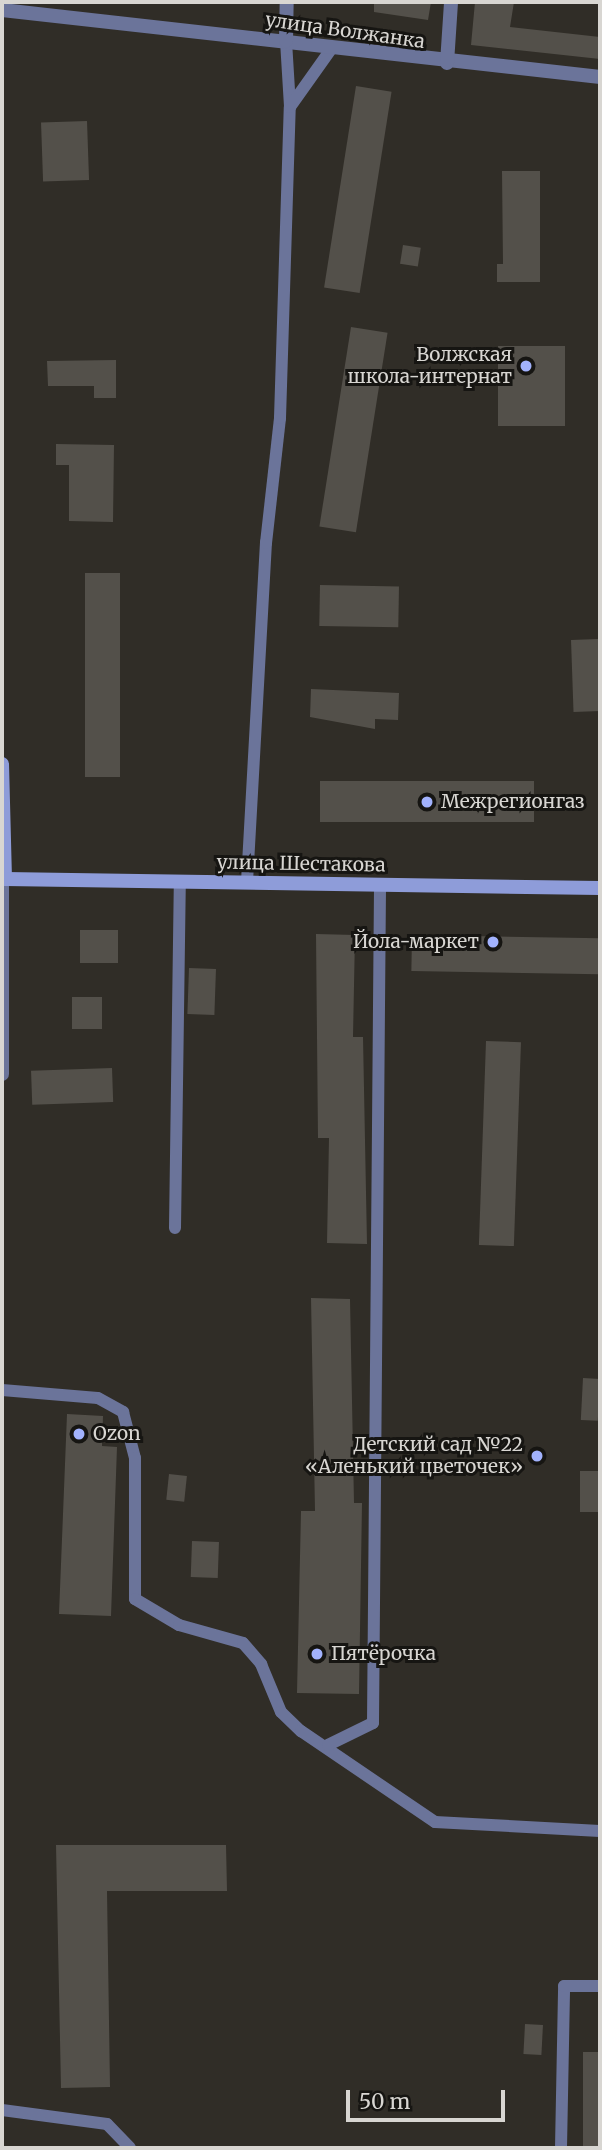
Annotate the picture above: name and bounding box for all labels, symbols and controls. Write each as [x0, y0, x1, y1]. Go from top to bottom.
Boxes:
street label: улица Волжанка [264, 9, 426, 53]
place label: Волжская школа-интернат [348, 344, 512, 388]
marker: Волжская школа-интернат [518, 358, 534, 374]
place label: Межрегионгаз [441, 791, 585, 813]
marker: Межрегионгаз [419, 794, 435, 810]
street label: улица Шестакова [216, 851, 386, 877]
place label: Йола-маркет [353, 931, 479, 953]
marker: Йола-маркет [485, 934, 501, 950]
place label: Ozon [93, 1423, 141, 1445]
marker: Ozon [71, 1426, 87, 1442]
place label: Детский сад №22 «Аленький цветочек» [305, 1434, 523, 1478]
marker: Детский сад №22 «Аленький цветочек» [529, 1448, 545, 1464]
place label: Пятёрочка [331, 1643, 436, 1665]
marker: Пятёрочка [309, 1646, 325, 1662]
scale bar [350, 2076, 509, 2120]
text: 50 m [359, 2088, 410, 2115]

